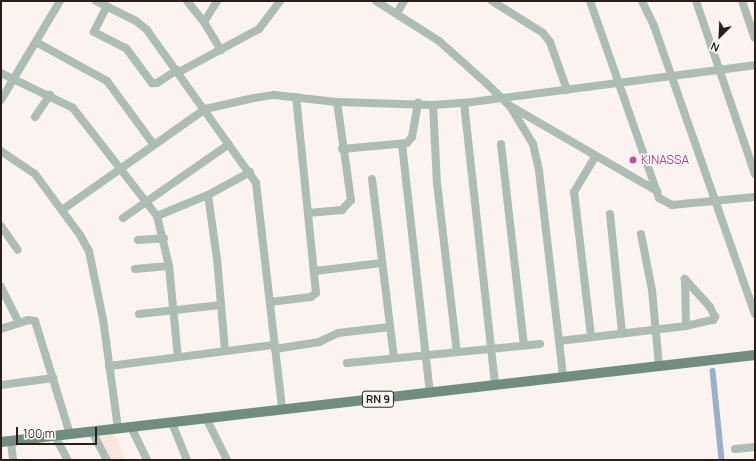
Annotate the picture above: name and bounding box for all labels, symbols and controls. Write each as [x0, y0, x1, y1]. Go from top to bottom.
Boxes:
north arrow [700, 16, 740, 56]
text: N [708, 39, 722, 56]
place label: KINASSA [641, 153, 689, 167]
marker: KINASSA [628, 155, 638, 165]
road number: RN 9 [361, 390, 395, 408]
scale bar [18, 419, 99, 445]
text: 100 m [23, 425, 55, 442]

